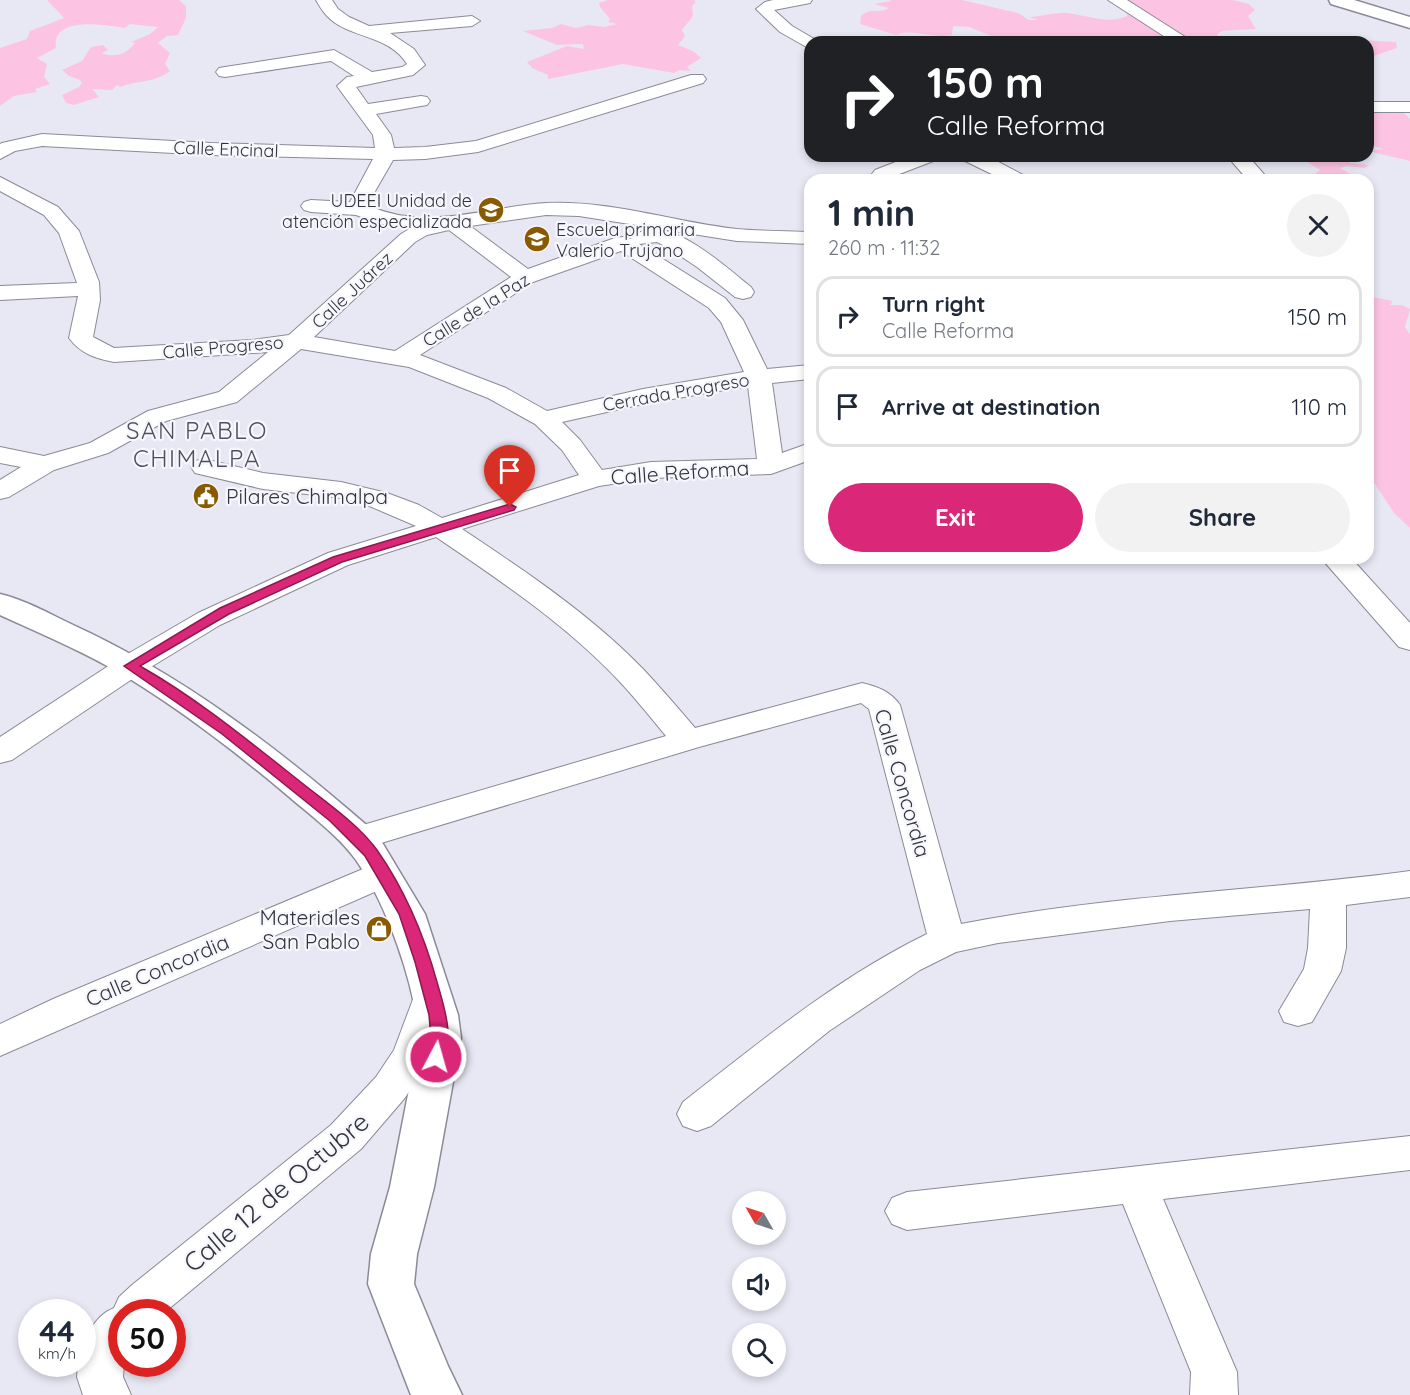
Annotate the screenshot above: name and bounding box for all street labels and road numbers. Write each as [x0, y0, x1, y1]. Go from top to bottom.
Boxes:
street label: Calle Encinal [173, 136, 279, 162]
street label: Calle Juárez [307, 247, 397, 333]
street label: Calle de la Paz [418, 268, 534, 352]
street label: Calle Progreso [162, 330, 284, 364]
street label: Cerrada Progreso [601, 368, 751, 416]
street label: Calle Reforma [610, 454, 750, 490]
street label: Calle Concordia [869, 706, 937, 860]
street label: Calle Concordia [81, 928, 233, 1012]
street label: Calle 12 de Octubre [177, 1105, 375, 1279]

